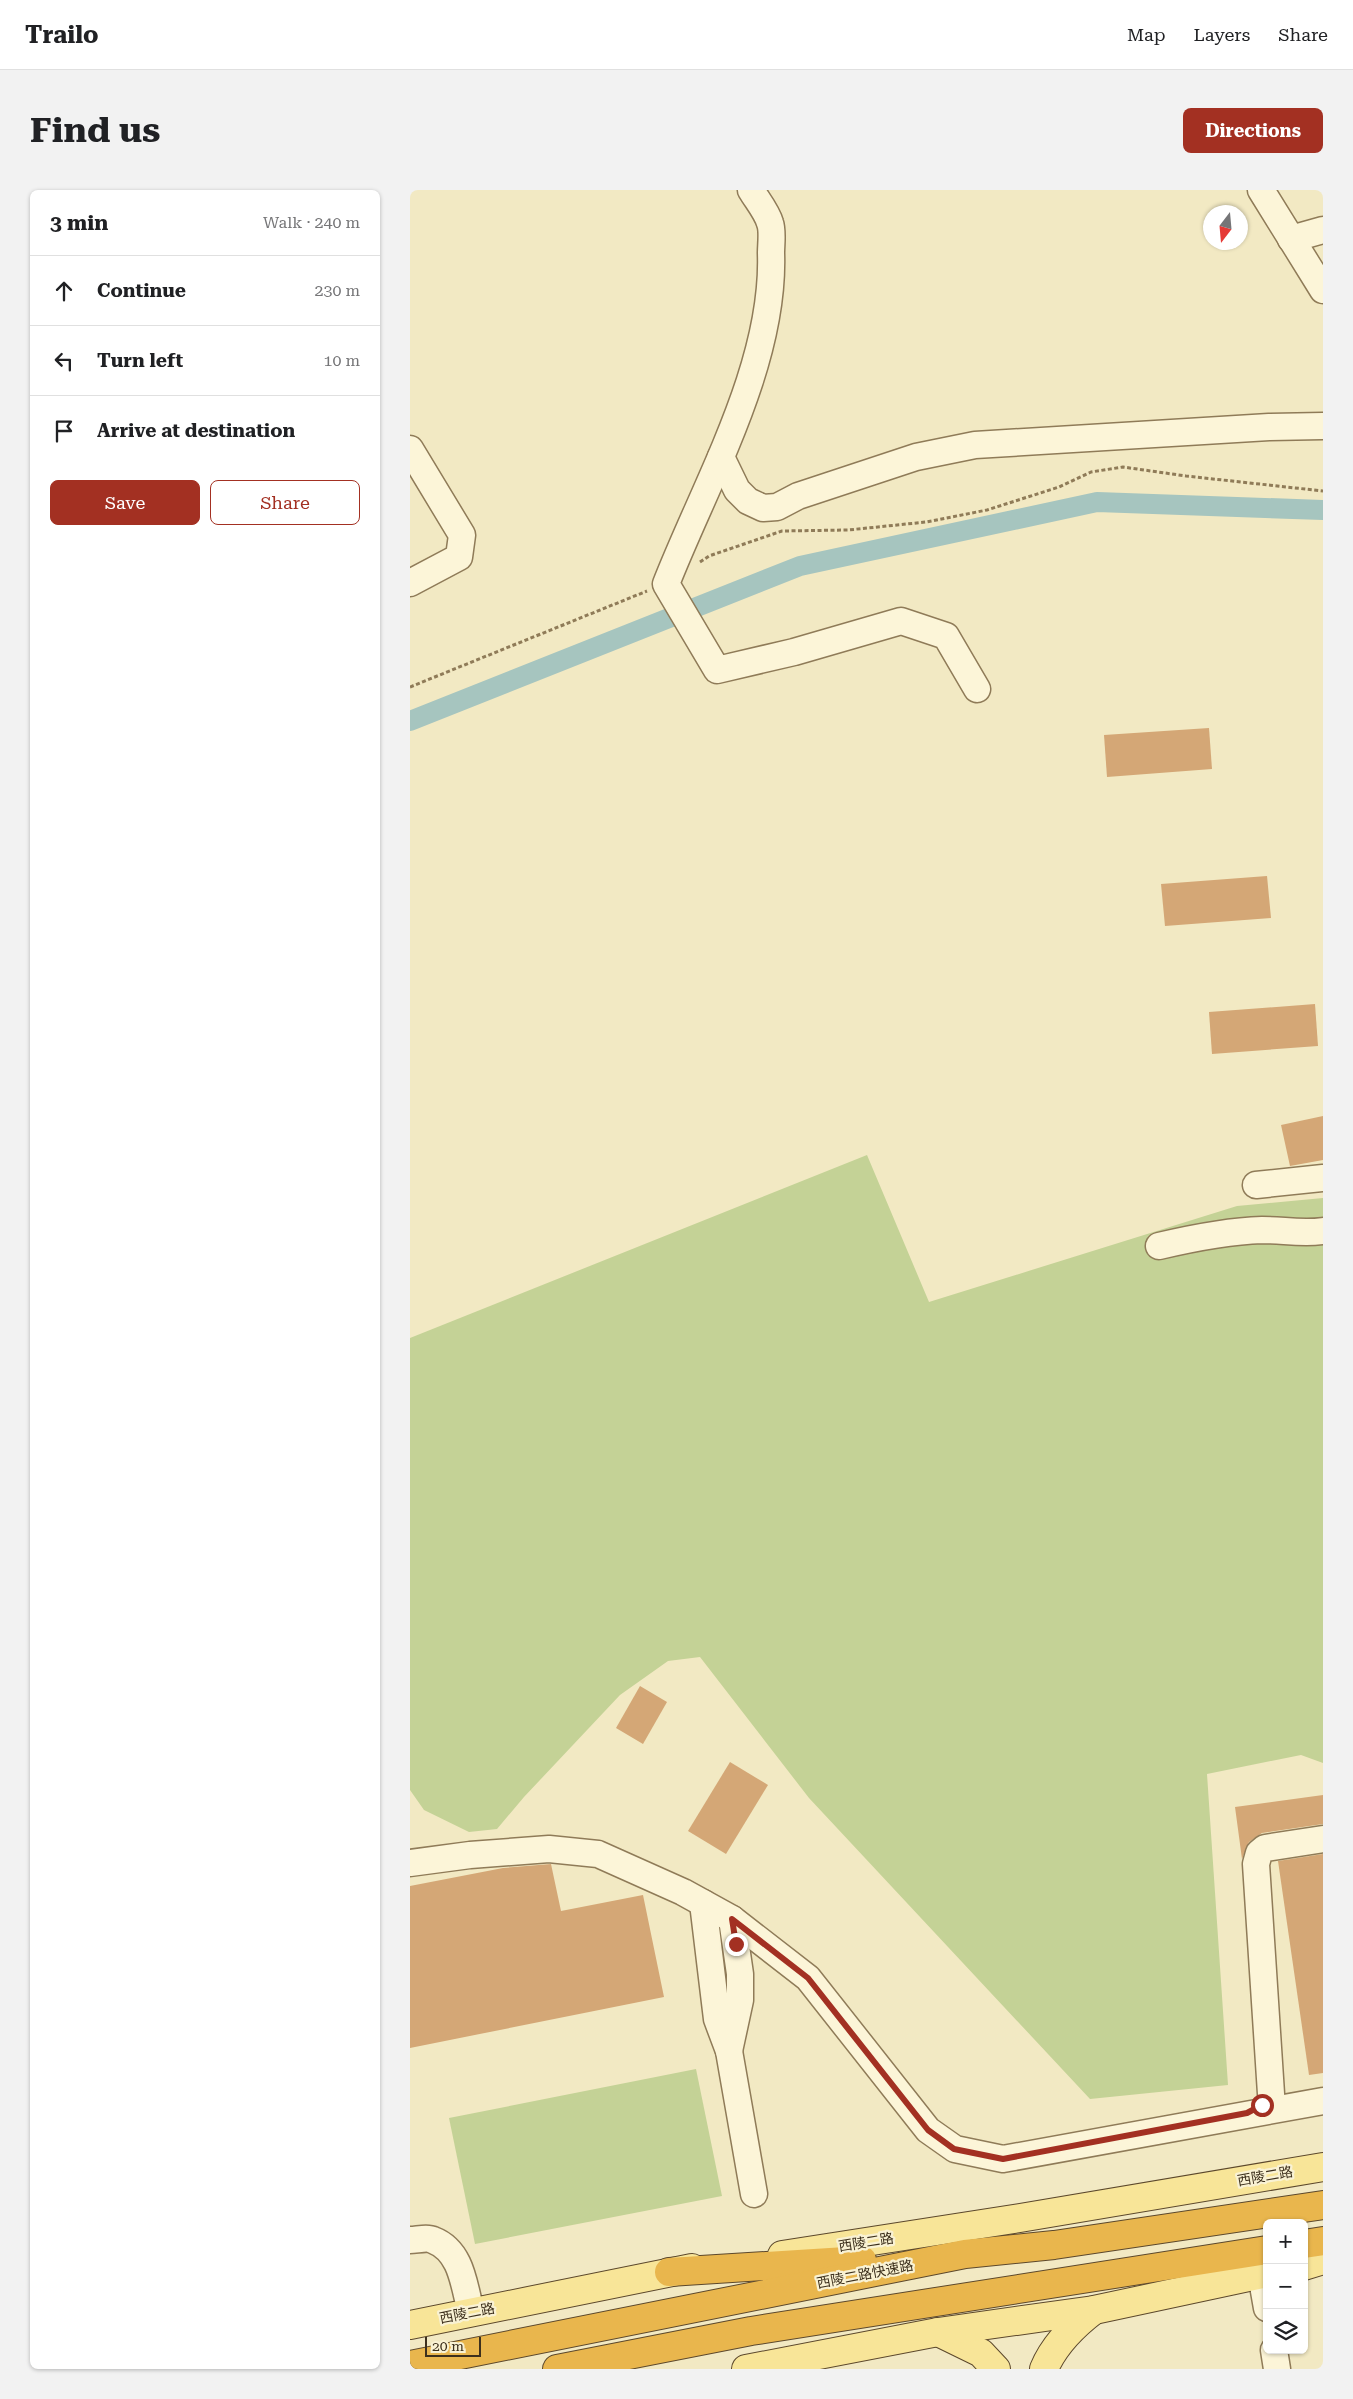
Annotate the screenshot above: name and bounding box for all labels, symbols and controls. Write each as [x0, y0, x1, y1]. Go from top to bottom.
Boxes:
text: Trailo [25, 21, 99, 49]
text: Map [1127, 24, 1166, 45]
text: Layers [1194, 24, 1250, 45]
text: Share [1278, 24, 1328, 45]
button: Directions [1183, 108, 1323, 153]
text: Find us [30, 110, 160, 151]
north arrow [1203, 205, 1248, 250]
text: 3 min [50, 211, 108, 235]
text: Walk · 240 m [263, 213, 360, 232]
icon: ahead [50, 277, 78, 305]
text: Continue [97, 279, 186, 302]
text: 230 m [314, 281, 360, 300]
icon: left [50, 347, 78, 375]
text: Turn left [97, 349, 183, 372]
text: 10 m [323, 351, 360, 370]
icon: arrive [50, 417, 78, 445]
text: Arrive at destination [97, 419, 295, 442]
button: Save [50, 480, 200, 525]
button: Share [210, 480, 360, 525]
route end [725, 1933, 748, 1956]
route start [1251, 2094, 1274, 2117]
street label: 西陵二路 [1236, 2163, 1294, 2189]
map controls [1263, 2219, 1308, 2354]
button: + [1263, 2219, 1308, 2264]
street label: 西陵二路 [837, 2230, 895, 2254]
street label: 西陵二路快速路 [815, 2257, 915, 2291]
button: − [1263, 2264, 1308, 2309]
street label: 西陵二路 [438, 2300, 496, 2326]
button: layers [1263, 2309, 1308, 2354]
scale bar [425, 2334, 481, 2357]
text: 20 m [432, 2338, 464, 2354]

